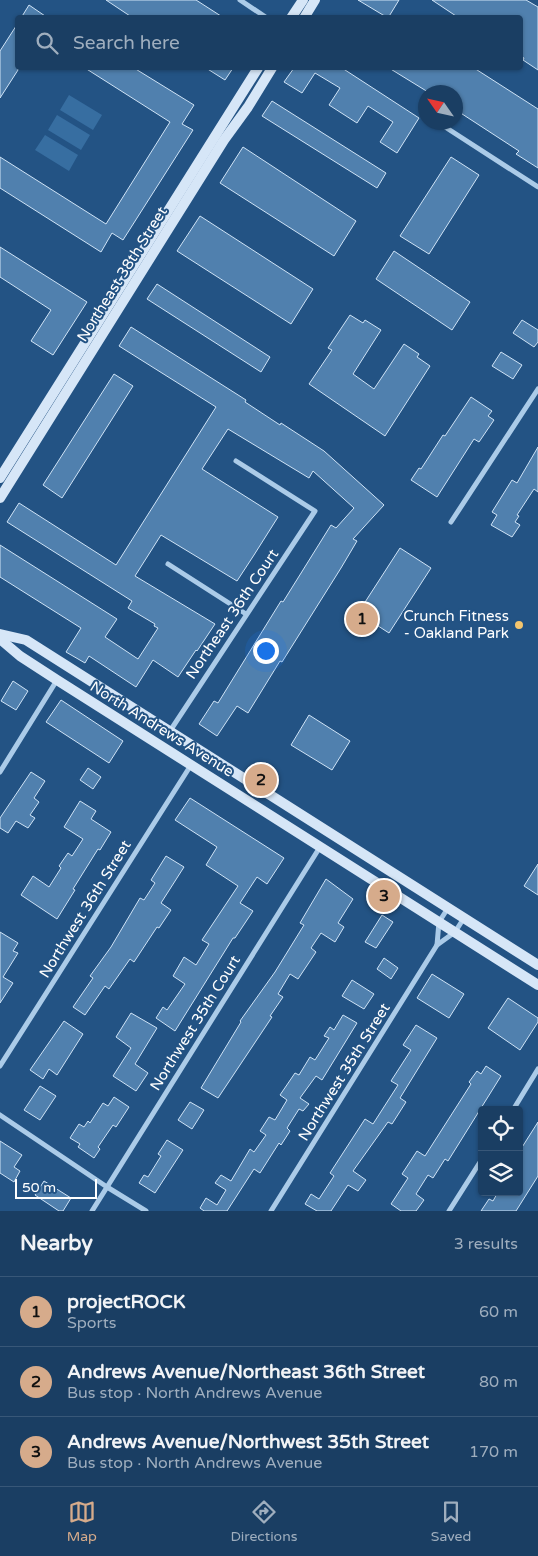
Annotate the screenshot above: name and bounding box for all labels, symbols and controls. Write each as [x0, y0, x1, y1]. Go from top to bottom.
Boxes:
search box [15, 15, 523, 70]
icon: search [33, 29, 61, 57]
text: Search here [73, 32, 180, 54]
north arrow [418, 85, 463, 130]
street label: Northeast 38th Street [73, 203, 171, 345]
street label: Northeast 36th Court [182, 545, 282, 682]
pin: 1 [346, 600, 378, 638]
place label: Crunch Fitness - Oakland Park [403, 607, 509, 642]
marker: Crunch Fitness - Oakland Park [513, 619, 525, 631]
your location [253, 638, 279, 664]
street label: North Andrews Avenue [87, 677, 237, 781]
pin: 2 [245, 761, 277, 799]
street label: Northwest 36th Street [35, 837, 135, 981]
pin: 3 [368, 877, 400, 915]
street label: Northwest 35th Court [146, 952, 244, 1094]
street label: Northwest 35th Street [294, 1000, 394, 1144]
map controls [478, 1106, 523, 1196]
button: locate [478, 1106, 523, 1151]
button: layers [478, 1151, 523, 1196]
scale bar [15, 1176, 98, 1199]
text: 50 m [22, 1179, 56, 1196]
text: Nearby [20, 1231, 93, 1256]
text: 3 results [454, 1234, 518, 1254]
text: projectROCK [67, 1291, 185, 1313]
text: 1 [31, 1302, 41, 1322]
text: 60 m [479, 1302, 518, 1322]
text: Sports [67, 1313, 116, 1333]
text: Andrews Avenue/Northeast 36th Street [67, 1361, 425, 1383]
text: 2 [31, 1372, 41, 1392]
text: 80 m [479, 1372, 518, 1392]
text: Bus stop · North Andrews Avenue [67, 1383, 322, 1403]
text: Andrews Avenue/Northwest 35th Street [67, 1431, 429, 1453]
text: 3 [31, 1442, 41, 1462]
text: 170 m [469, 1442, 518, 1462]
text: Bus stop · North Andrews Avenue [67, 1453, 322, 1473]
tab: Map [67, 1498, 97, 1545]
tab: Directions [230, 1498, 297, 1545]
tab: Saved [431, 1498, 471, 1545]

